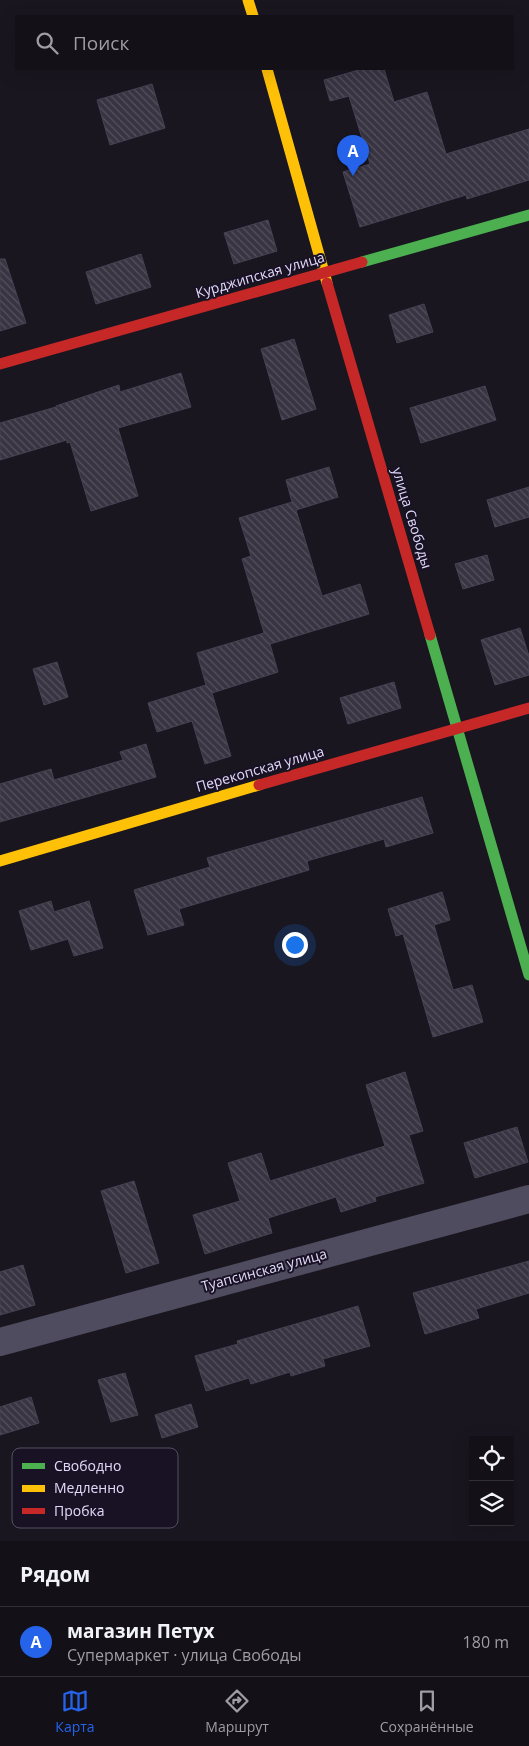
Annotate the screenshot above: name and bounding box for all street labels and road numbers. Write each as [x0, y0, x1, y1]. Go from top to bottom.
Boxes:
street label: Курджипская улица [193, 247, 327, 302]
street label: улица Свободы [388, 465, 437, 571]
street label: Перекопская улица [194, 741, 326, 796]
street label: Туапсинская улица [199, 1244, 329, 1295]

